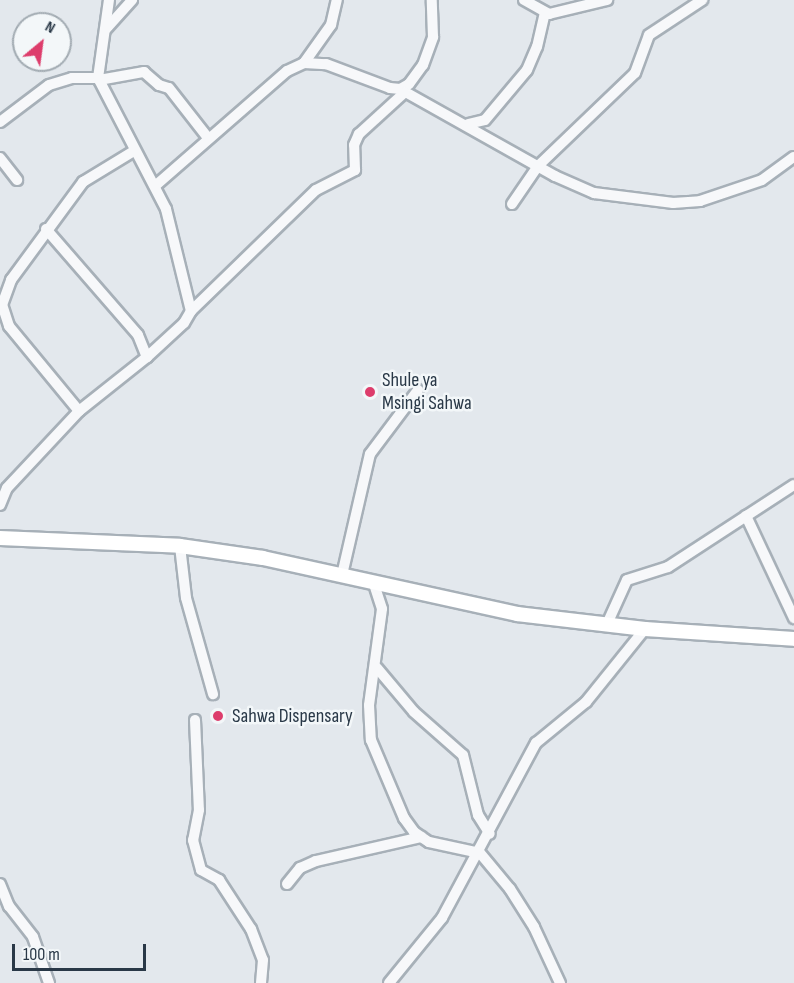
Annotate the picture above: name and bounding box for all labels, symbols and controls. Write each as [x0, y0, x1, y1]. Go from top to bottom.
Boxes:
north arrow [12, 12, 72, 72]
text: N [42, 17, 58, 38]
place label: Shule ya Msingi Sahwa [382, 368, 472, 415]
marker: Shule ya Msingi Sahwa [363, 385, 377, 399]
place label: Sahwa Dispensary [232, 704, 353, 728]
marker: Sahwa Dispensary [209, 707, 227, 725]
scale bar [15, 932, 148, 970]
text: 100 m [23, 944, 60, 965]

